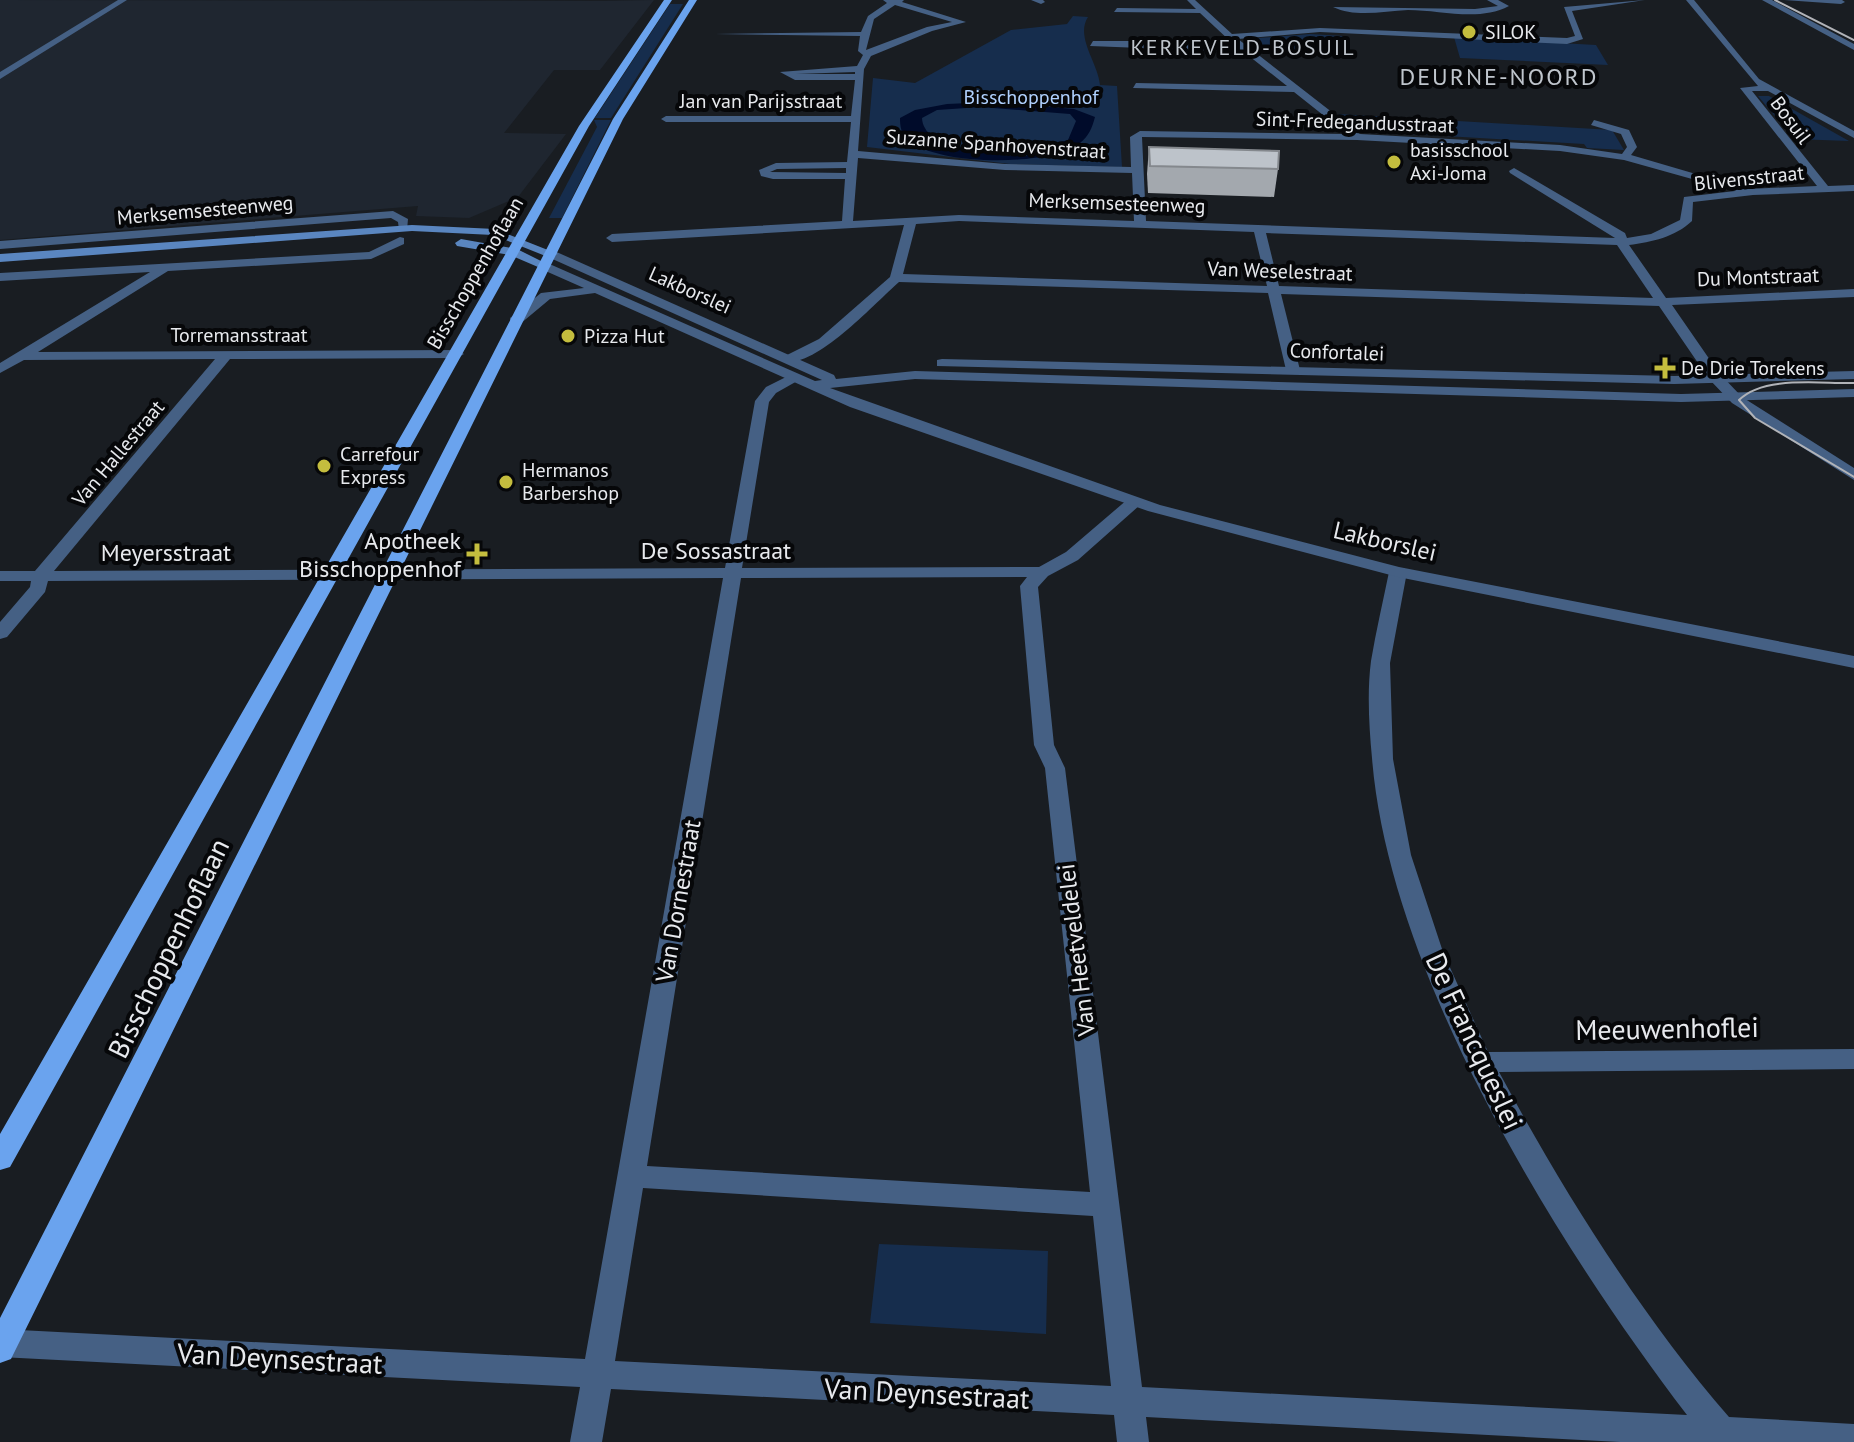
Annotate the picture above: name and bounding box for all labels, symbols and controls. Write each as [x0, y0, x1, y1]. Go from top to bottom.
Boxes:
place label: SILOK [1485, 19, 1536, 45]
marker: SILOK [1460, 23, 1478, 41]
district label: KERKEVELD-BOSUIL [1130, 33, 1356, 61]
district label: DEURNE-NOORD [1399, 61, 1599, 92]
park label: Bisschoppenhof [963, 84, 1100, 110]
street label: Jan van Parijsstraat [679, 88, 842, 114]
street label: Bosuil [1765, 91, 1817, 149]
street label: Sint-Fredegandusstraat [1255, 106, 1455, 138]
street label: Suzanne Spanhovenstraat [885, 123, 1107, 165]
place label: basisschool Axi-Joma [1410, 137, 1509, 186]
marker: basisschool Axi-Joma [1385, 153, 1403, 171]
street label: Blivensstraat [1693, 159, 1805, 197]
street label: Merksemsesteenweg [1028, 187, 1206, 219]
street label: Merksemsesteenweg [116, 189, 294, 231]
street label: Bisschoppenhoflaan [421, 192, 529, 354]
street label: Van Weselestraat [1206, 255, 1353, 287]
street label: Lakborslei [645, 260, 735, 320]
street label: Du Montstraat [1697, 262, 1820, 292]
street label: Torremansstraat [170, 322, 308, 348]
place label: Pizza Hut [584, 323, 665, 349]
marker: Pizza Hut [559, 327, 577, 345]
street label: Confortalei [1289, 337, 1385, 367]
place label: De Drie Torekens [1681, 355, 1825, 381]
marker: De Drie Torekens [1656, 359, 1674, 377]
street label: Van Hallestraat [65, 395, 170, 512]
place label: Carrefour Express [340, 441, 419, 490]
marker: Carrefour Express [315, 457, 333, 475]
place label: Hermanos Barbershop [522, 457, 619, 506]
marker: Hermanos Barbershop [497, 473, 515, 491]
street label: Lakborslei [1330, 514, 1440, 568]
place label: Apotheek Bisschoppenhof [299, 525, 462, 584]
street label: De Sossastraat [641, 535, 791, 566]
street label: Meyersstraat [101, 537, 231, 568]
marker: Apotheek Bisschoppenhof [468, 545, 486, 563]
street label: Van Dornestraat [648, 817, 708, 986]
street label: Bisschoppenhoflaan [99, 832, 237, 1064]
street label: Van Heetveldelei [1050, 862, 1102, 1039]
street label: De Francqueslei [1418, 947, 1532, 1135]
street label: Meeuwenhoflei [1575, 1008, 1759, 1048]
street label: Van Deynsestraat [175, 1334, 384, 1382]
street label: Van Deynsestraat [822, 1369, 1031, 1417]

